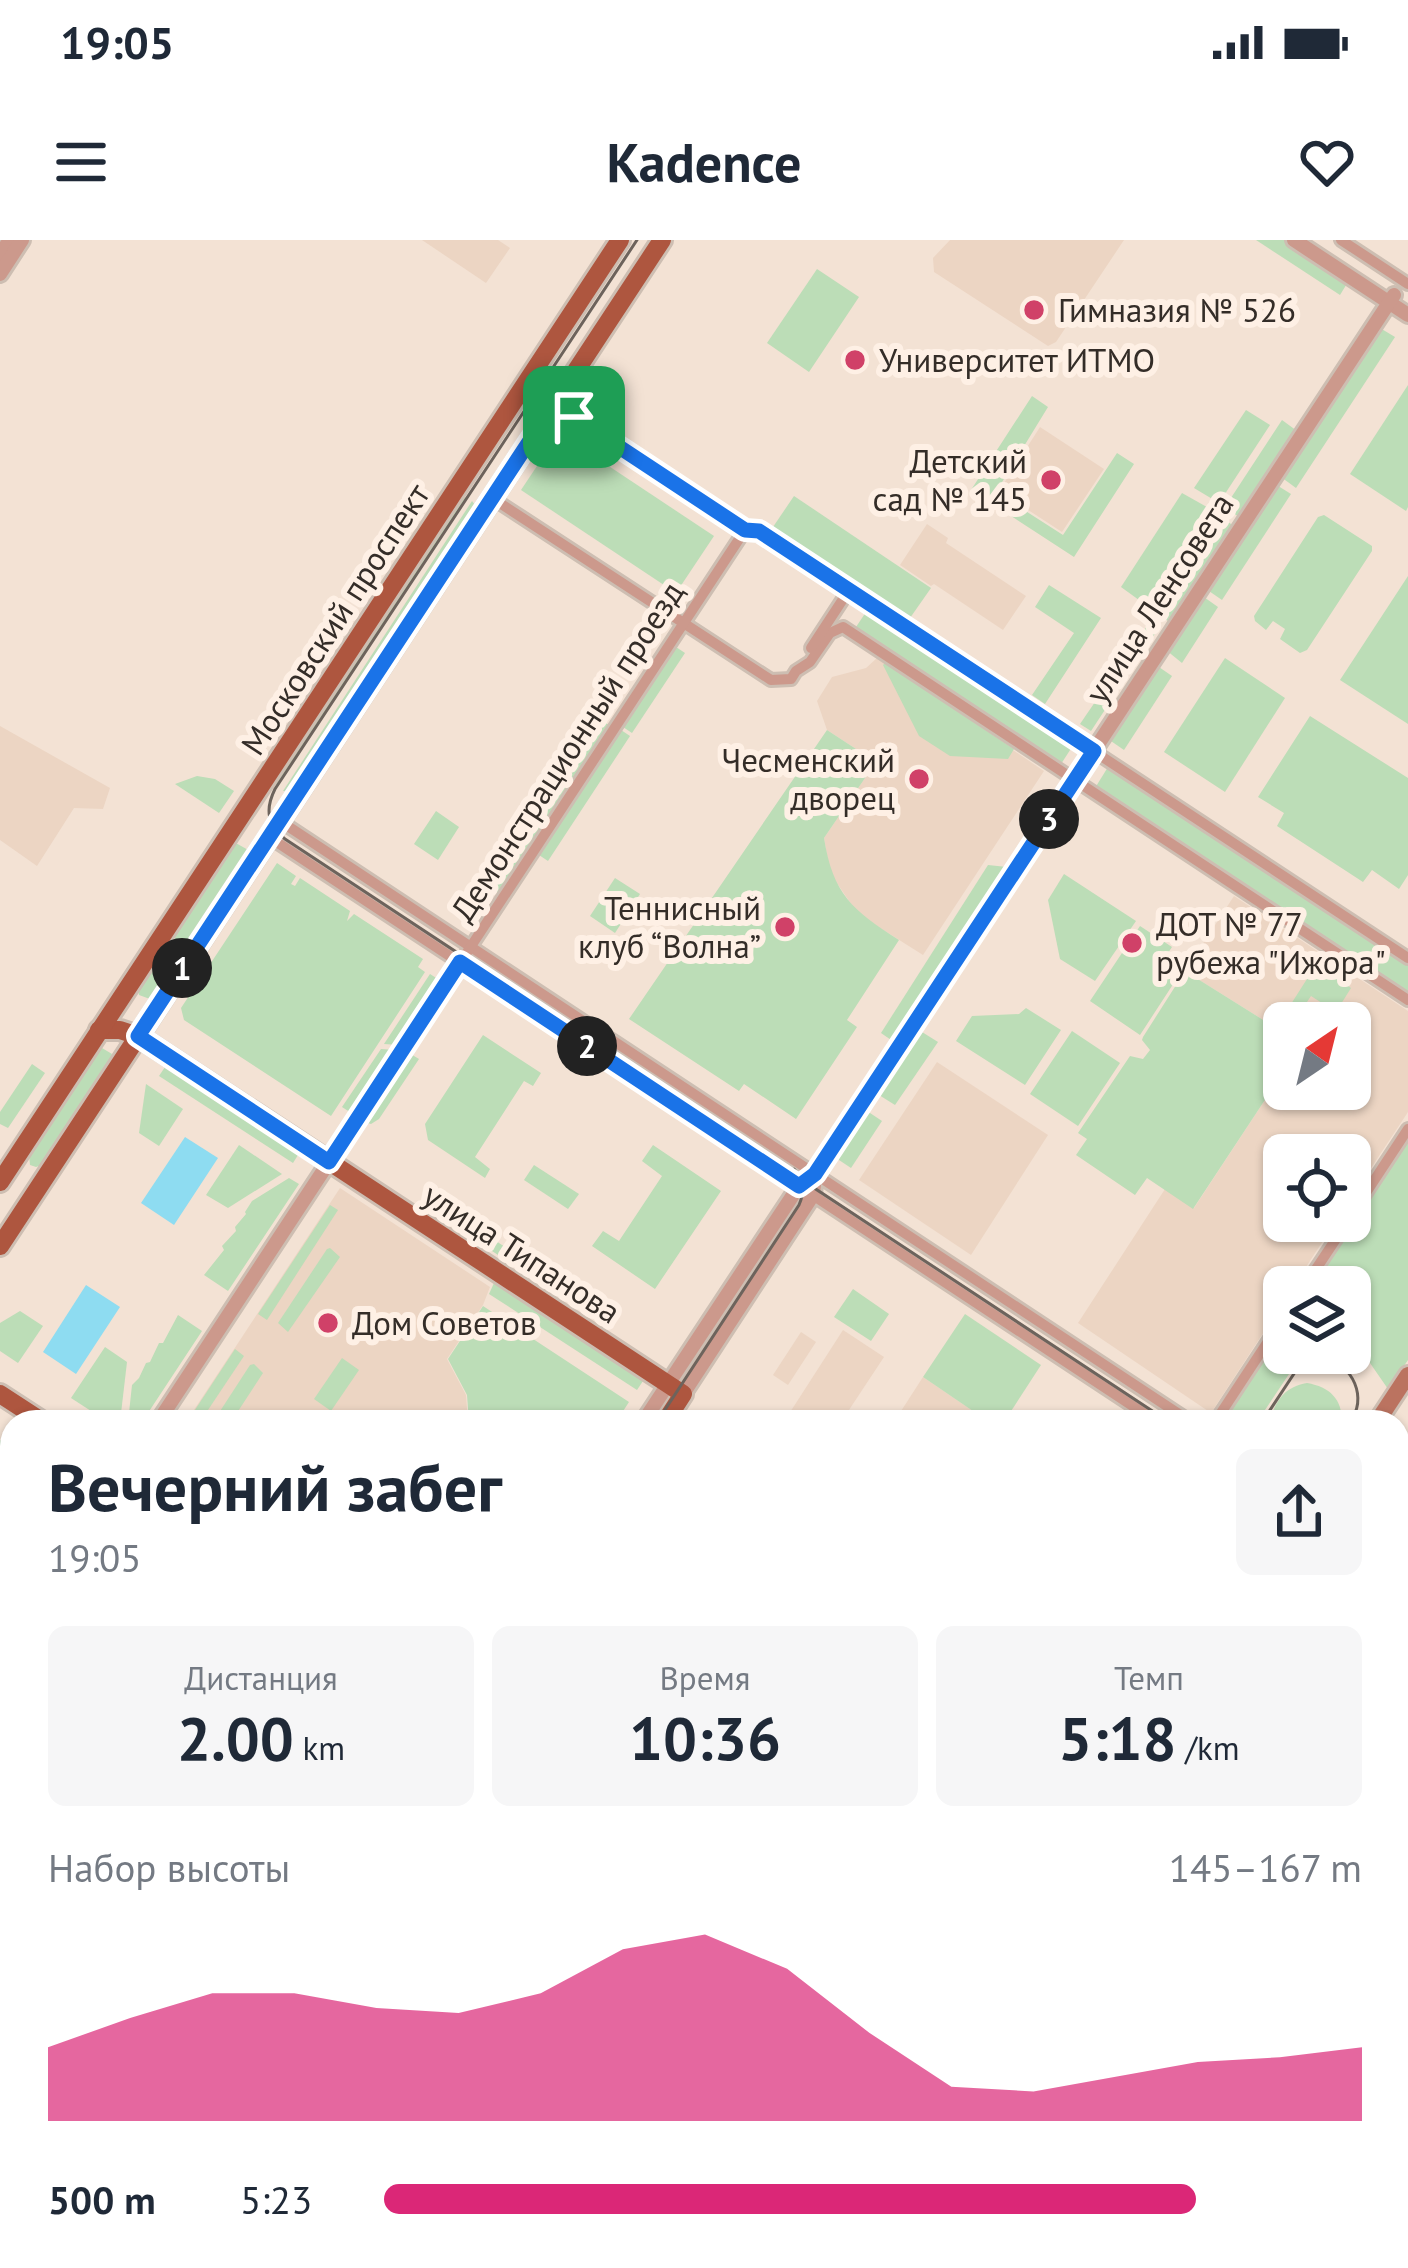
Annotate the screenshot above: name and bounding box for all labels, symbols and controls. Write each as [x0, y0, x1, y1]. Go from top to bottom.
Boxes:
text: 19:05 [60, 13, 174, 71]
text: Kadence [606, 127, 802, 197]
icon: menu [48, 129, 114, 195]
icon: heart [1294, 129, 1360, 195]
place label: Гимназия № 526 [1058, 288, 1296, 331]
marker: Гимназия № 526 [1021, 297, 1047, 323]
place label: Университет ИТМО [879, 338, 1155, 381]
marker: Университет ИТМО [842, 347, 868, 373]
pin [523, 366, 625, 468]
icon: arrive [541, 384, 607, 450]
place label: Детский сад № 145 [873, 439, 1027, 520]
marker: Детский сад № 145 [1038, 467, 1064, 493]
street label: Московский проспект [231, 474, 439, 763]
street label: улица Ленсовета [1075, 484, 1243, 711]
street label: Демонстрационный проезд [440, 572, 693, 929]
place label: Чесменский дворец [721, 738, 895, 819]
marker: Чесменский дворец [906, 766, 932, 792]
pin: 3 [1019, 789, 1079, 849]
text: 3 [1040, 797, 1058, 840]
place label: Теннисный клуб “Волна” [578, 886, 761, 967]
place label: ДОТ № 77 рубежа "Ижора" [1156, 902, 1386, 983]
marker: Теннисный клуб “Волна” [772, 914, 798, 940]
marker: ДОТ № 77 рубежа "Ижора" [1119, 930, 1145, 956]
pin: 1 [152, 938, 212, 998]
text: 1 [173, 946, 191, 989]
north arrow [1263, 1002, 1371, 1110]
map controls [1263, 1002, 1371, 1374]
pin: 2 [557, 1016, 617, 1076]
text: 2 [578, 1024, 596, 1067]
button: locate [1263, 1134, 1371, 1242]
street label: улица Типанова [415, 1173, 629, 1332]
button: layers [1263, 1266, 1371, 1374]
place label: Дом Советов [352, 1301, 536, 1344]
marker: Дом Советов [315, 1310, 341, 1336]
text: Вечерний забег [48, 1444, 502, 1529]
button: share [1236, 1449, 1362, 1575]
text: 19:05 [48, 1532, 142, 1583]
text: Дистанция [184, 1656, 338, 1699]
text: Время [660, 1656, 750, 1699]
text: Темп [1114, 1656, 1184, 1699]
text: 2.00 [177, 1699, 294, 1777]
text: 10:36 [629, 1699, 781, 1777]
text: 5:18 [1058, 1699, 1177, 1777]
text: km [294, 1726, 345, 1769]
text: /km [1177, 1726, 1240, 1769]
text: Набор высоты [48, 1842, 290, 1893]
text: 145–167 m [1169, 1842, 1362, 1893]
text: 500 m [48, 2174, 156, 2225]
text: 5:23 [240, 2174, 312, 2225]

